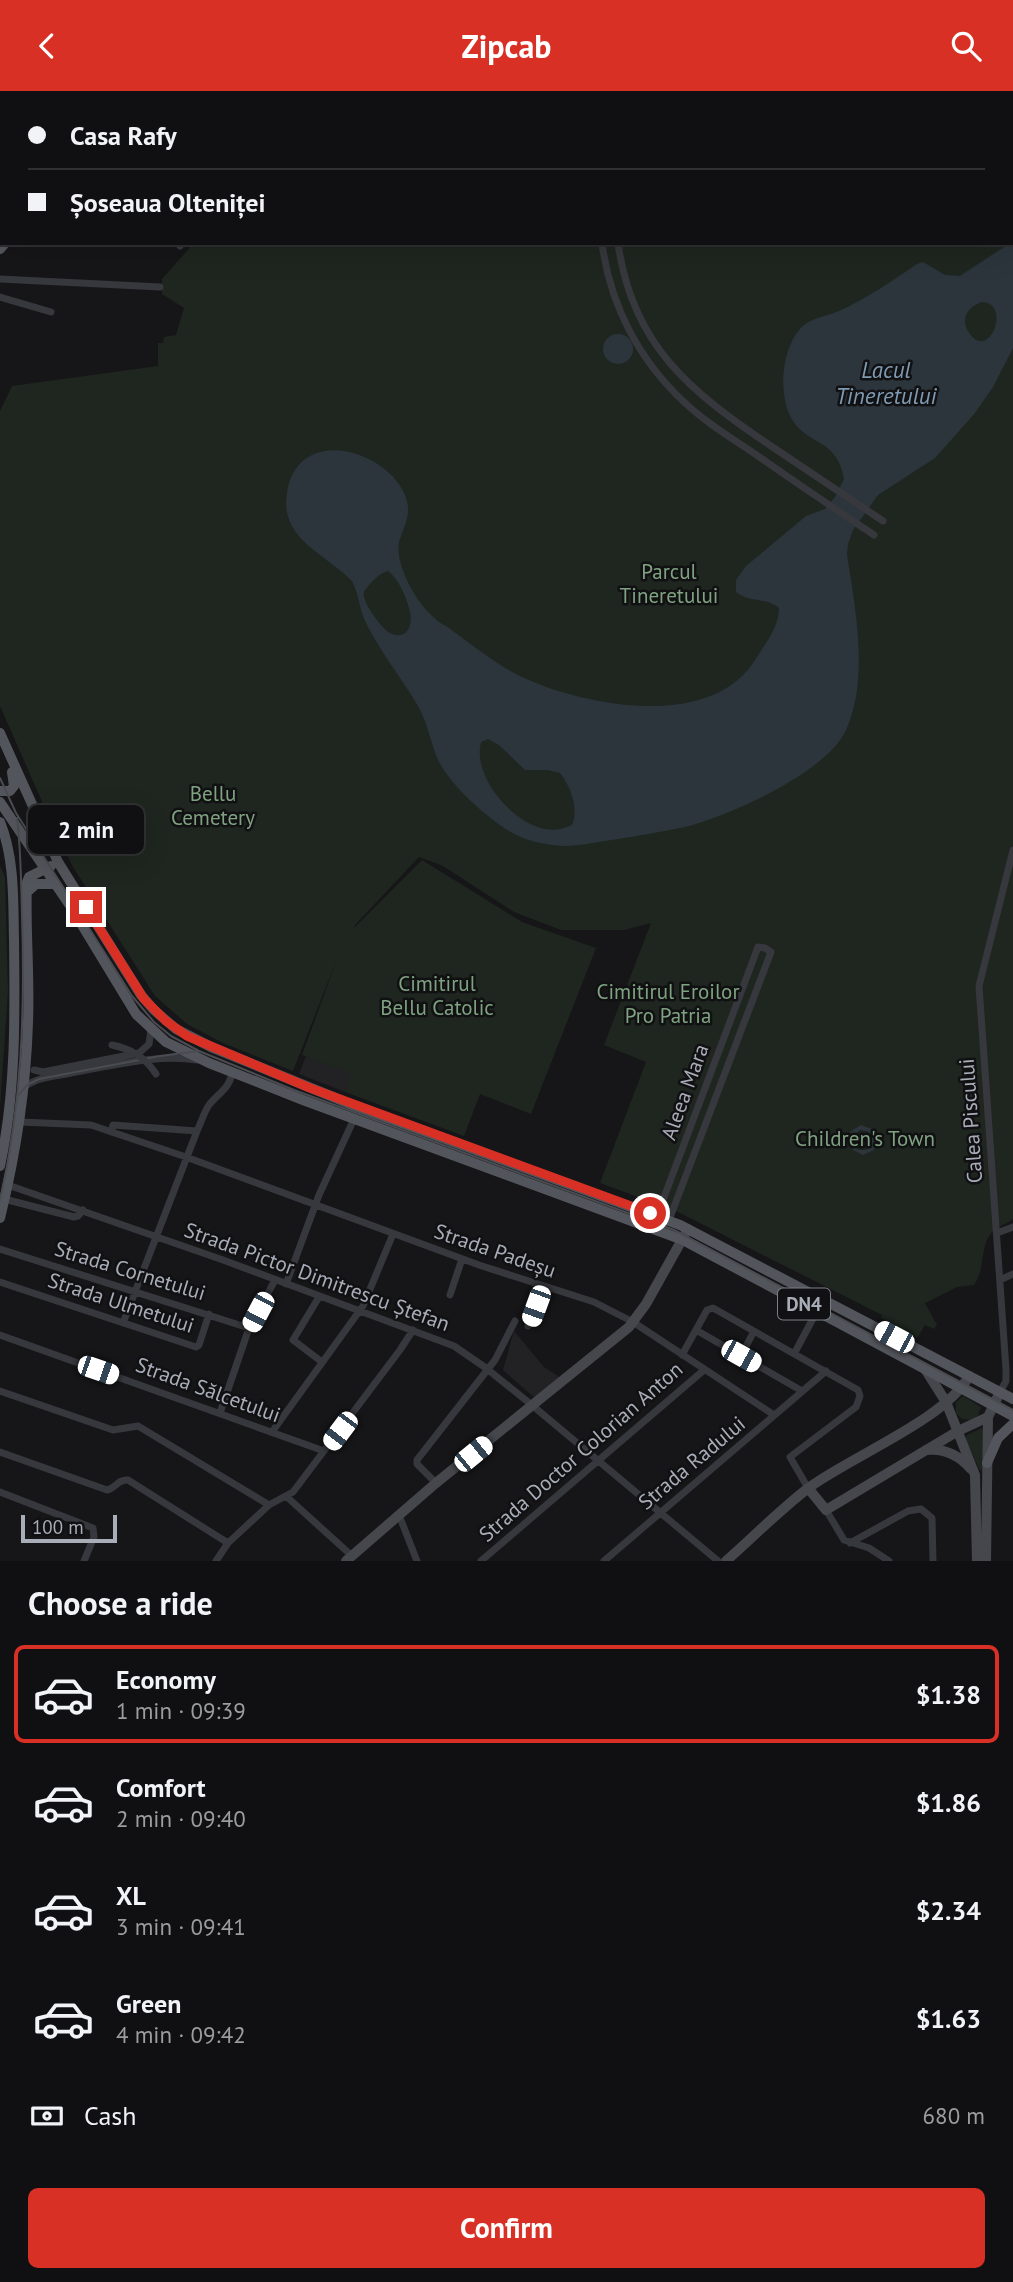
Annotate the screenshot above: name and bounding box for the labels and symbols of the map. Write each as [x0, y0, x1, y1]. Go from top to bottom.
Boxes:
water label: Lacul Tineretului [835, 355, 938, 410]
park label: Parcul Tineretului [620, 558, 718, 609]
park label: Bellu Cemetery [171, 780, 255, 831]
callout: 2 min [28, 805, 144, 855]
route end [70, 891, 102, 923]
park label: Cimitirul Bellu Catolic [380, 970, 494, 1021]
park label: Cimitirul Eroilor Pro Patria [596, 978, 740, 1029]
street label: Aleea Mara [655, 1040, 714, 1143]
street label: Calea Piscului [953, 1058, 988, 1184]
park label: Children's Town [795, 1125, 935, 1152]
route start [634, 1197, 666, 1229]
street label: Strada Pictor Dimitrescu Ștefan [181, 1216, 454, 1337]
street label: Strada Padeșu [431, 1217, 559, 1284]
street label: Strada Cornetului [51, 1235, 209, 1306]
street label: Strada Ulmetului [45, 1266, 198, 1339]
car [519, 1283, 554, 1329]
car [239, 1289, 278, 1335]
road number: DN4 [778, 1289, 830, 1319]
car [871, 1318, 918, 1356]
car [718, 1337, 765, 1375]
street label: Strada Sălcetului [132, 1351, 284, 1428]
car [75, 1353, 122, 1387]
street label: Strada Doctor Colorian Anton [473, 1356, 688, 1548]
car [319, 1408, 362, 1454]
street label: Strada Radului [633, 1410, 751, 1515]
car [451, 1433, 496, 1475]
scale bar [21, 1512, 117, 1544]

